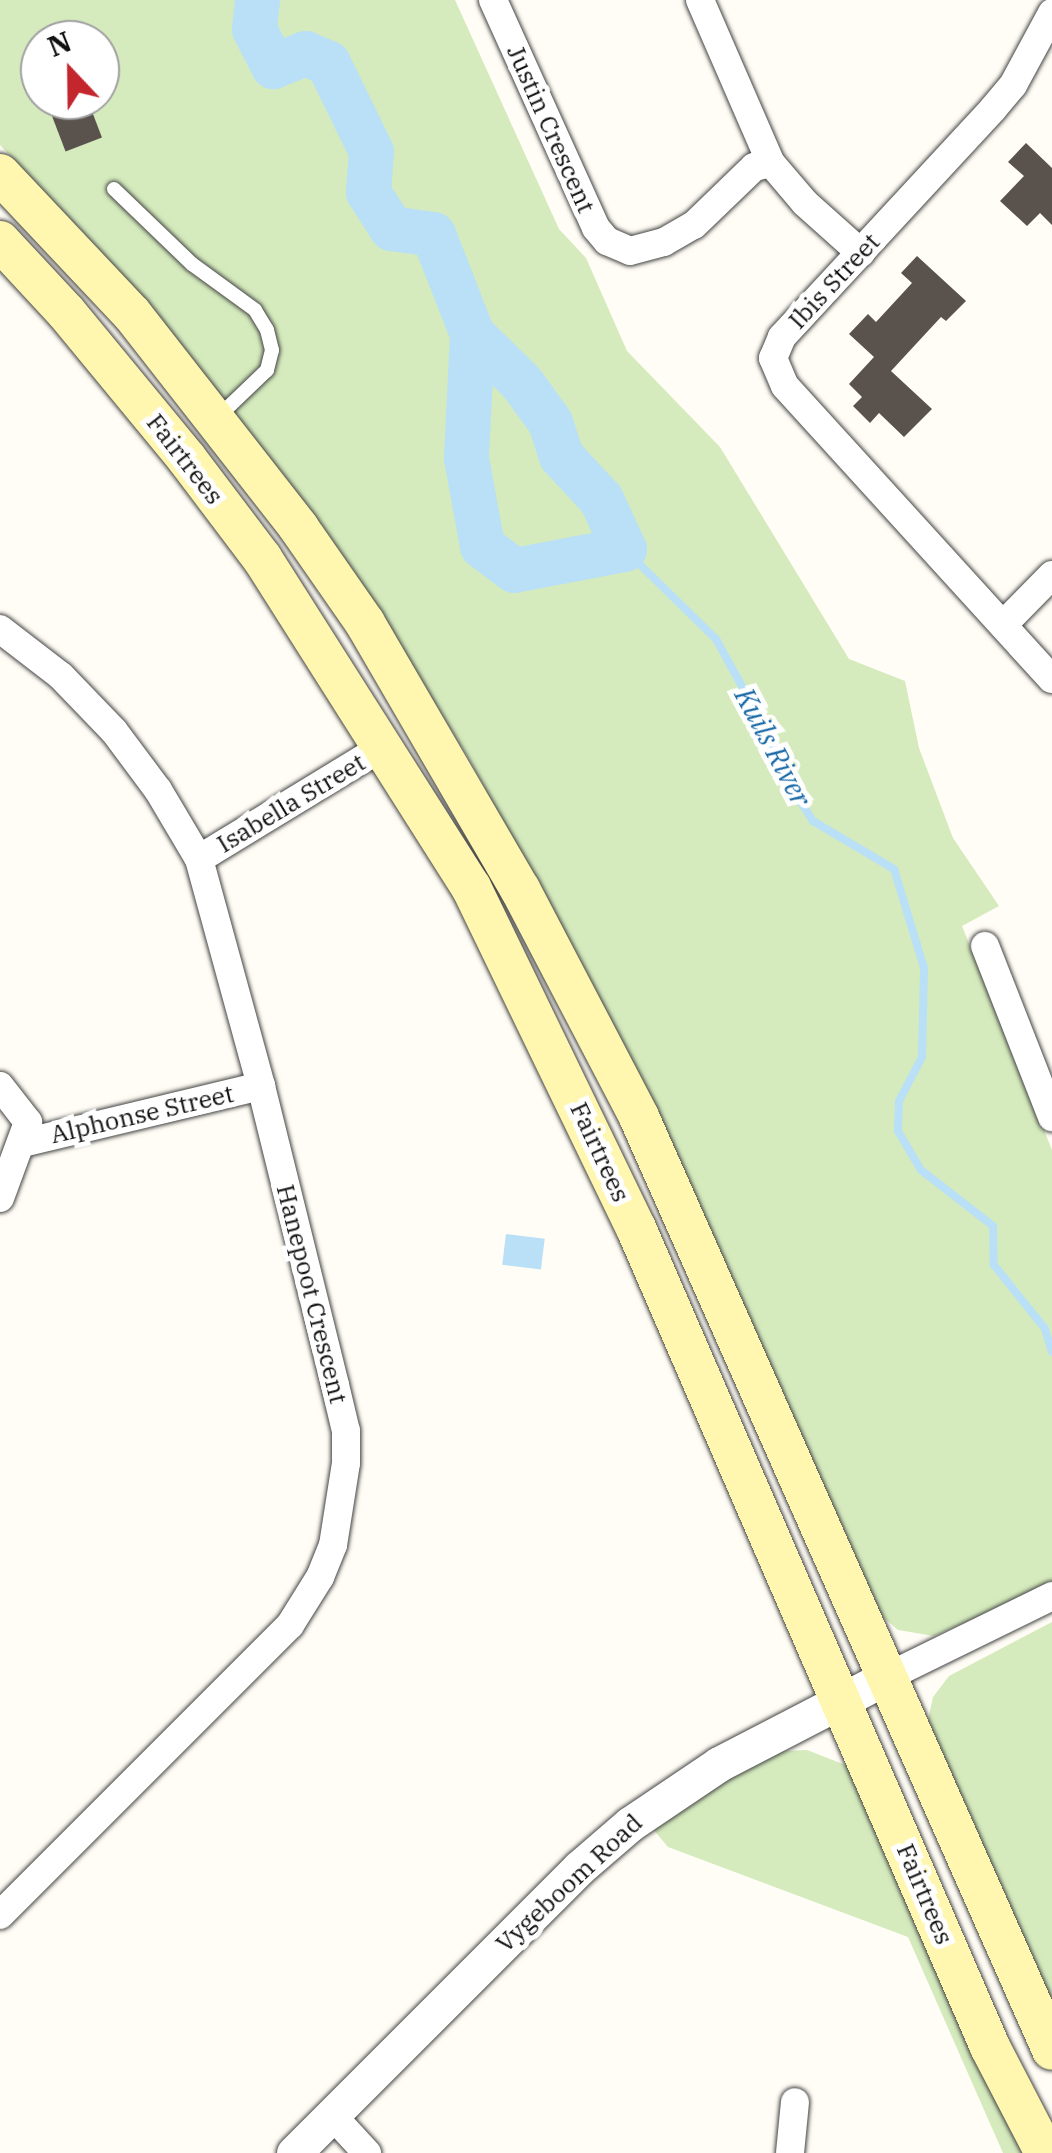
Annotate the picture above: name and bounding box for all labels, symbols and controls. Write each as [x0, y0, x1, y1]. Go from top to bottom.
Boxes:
north arrow [20, 20, 120, 120]
text: N [42, 22, 77, 65]
street label: Justin Crescent [501, 40, 601, 218]
street label: Ibis Street [782, 227, 886, 335]
street label: Fairtrees [140, 408, 230, 510]
water label: Kuils River [728, 682, 818, 812]
street label: Isabella Street [211, 747, 371, 859]
street label: Alphonse Street [48, 1078, 236, 1150]
street label: Fairtrees [564, 1097, 636, 1207]
street label: Hanepoot Crescent [270, 1181, 354, 1407]
street label: Vygeboom Road [490, 1808, 648, 1958]
street label: Fairtrees [890, 1839, 960, 1949]

